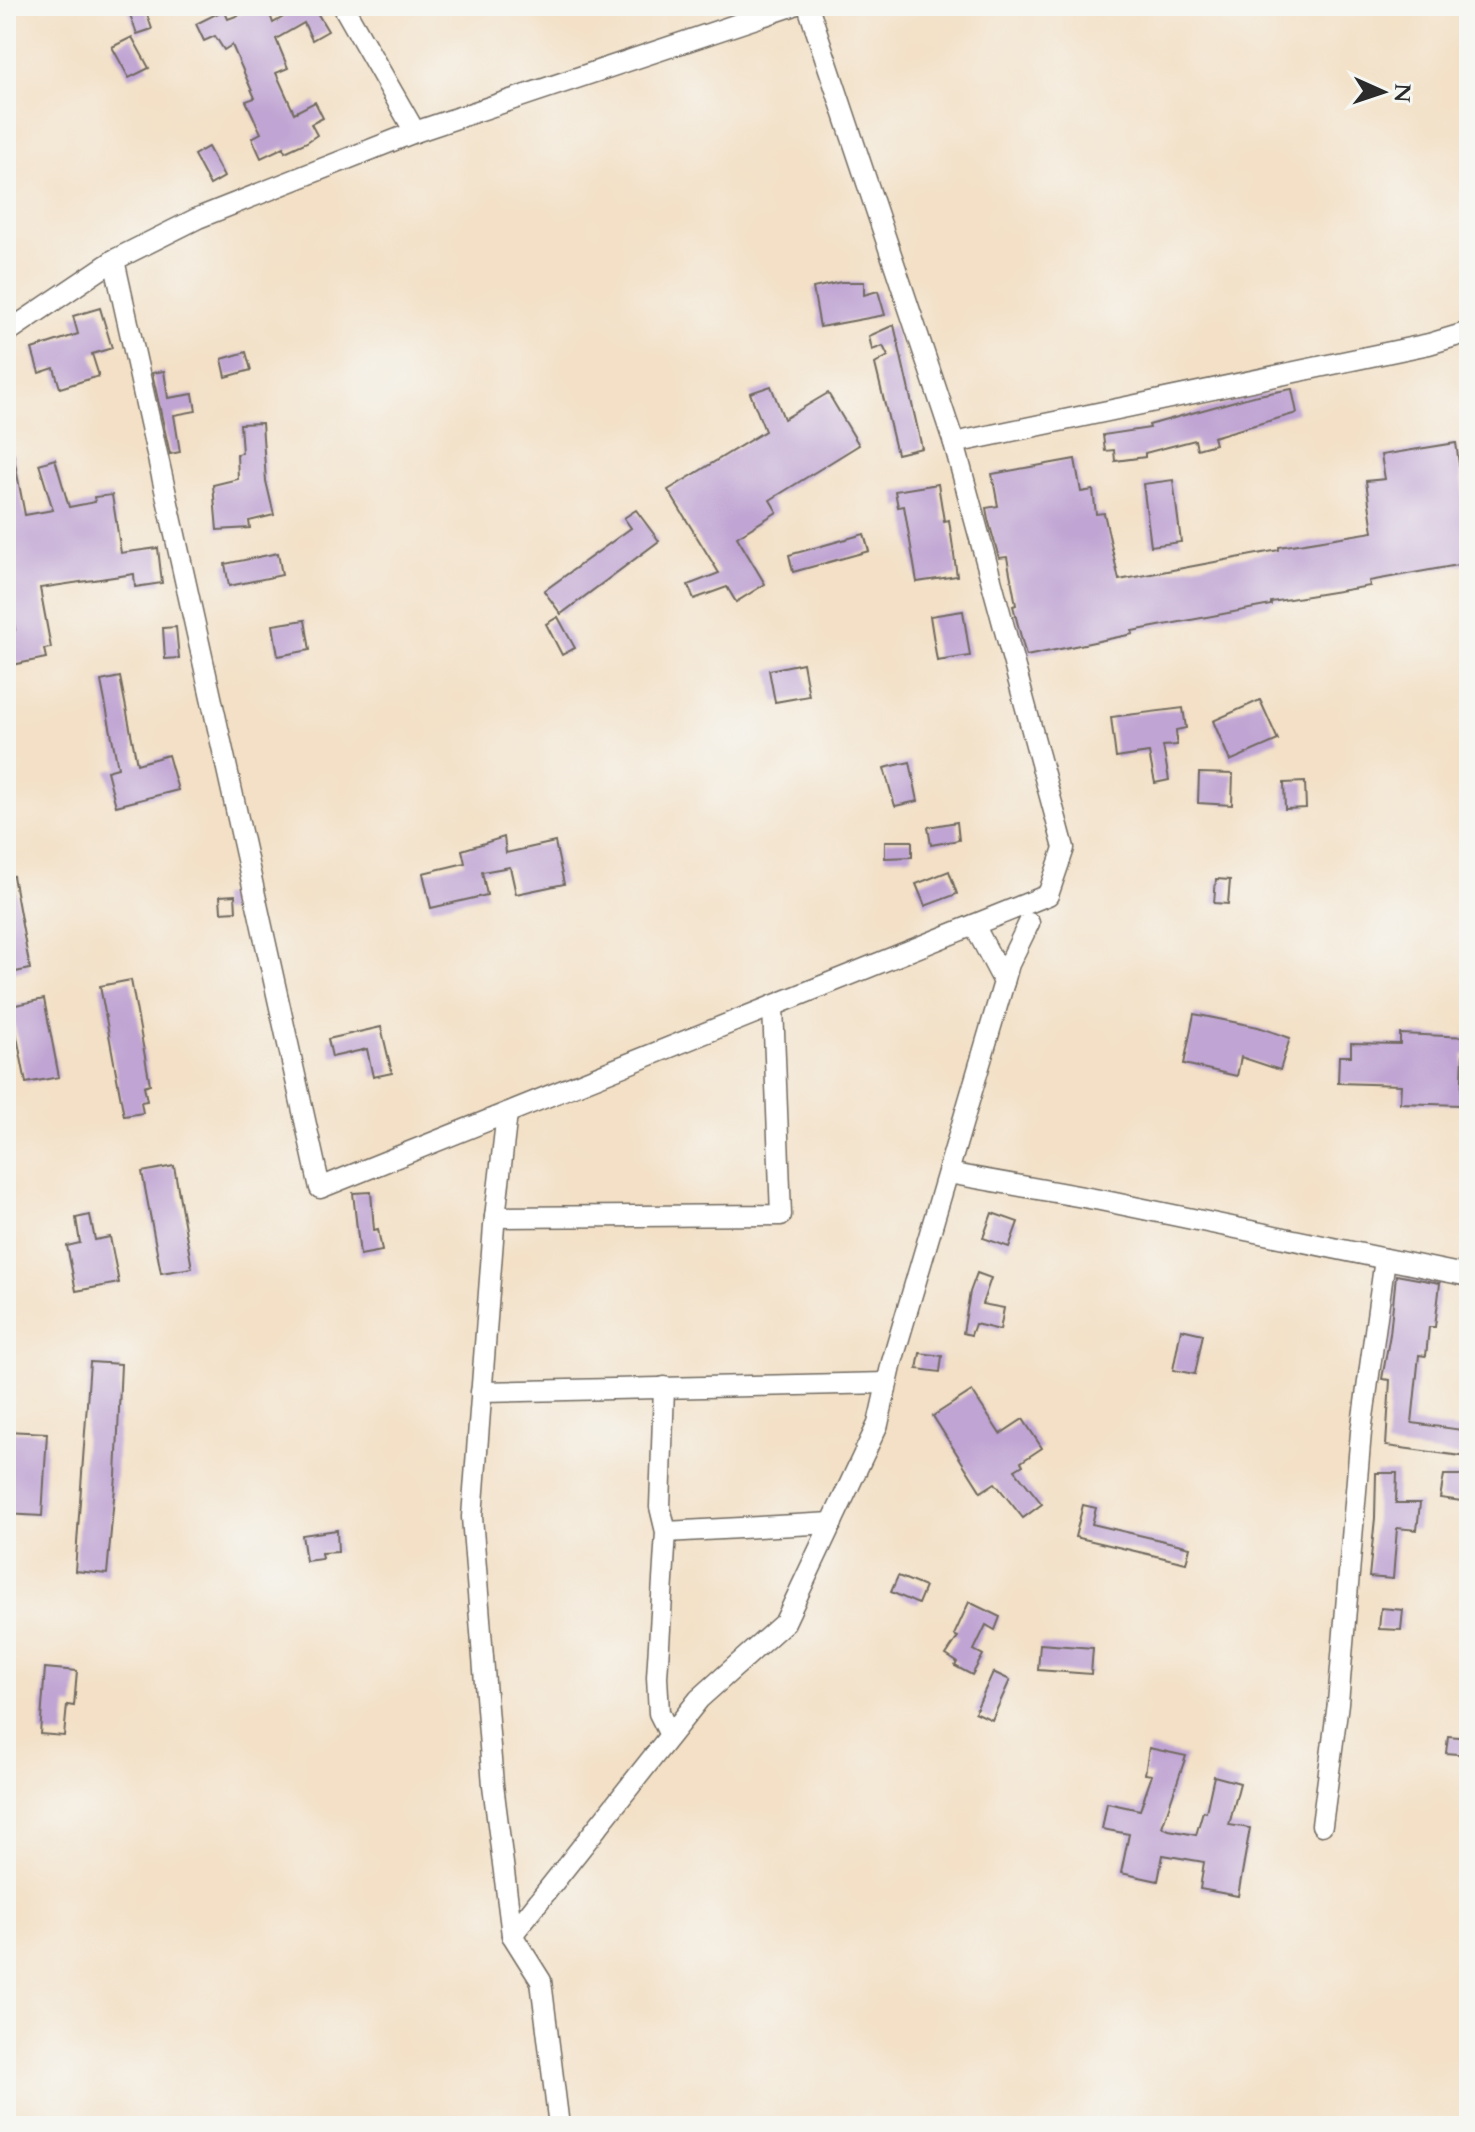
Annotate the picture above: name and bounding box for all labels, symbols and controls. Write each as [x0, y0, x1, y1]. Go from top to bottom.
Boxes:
north arrow [1343, 52, 1423, 132]
text: N [1386, 83, 1417, 103]

